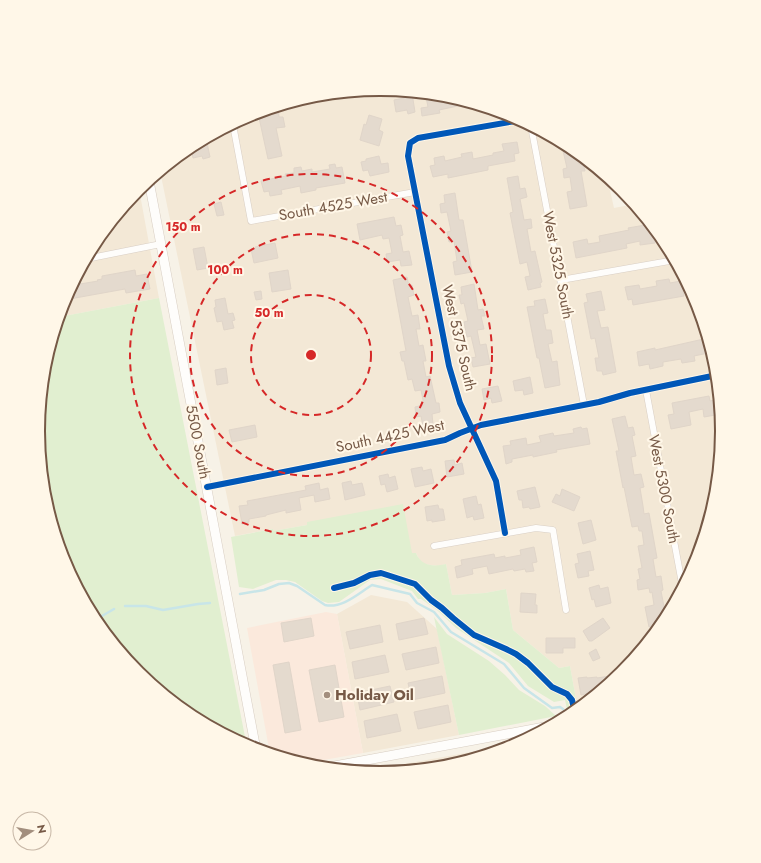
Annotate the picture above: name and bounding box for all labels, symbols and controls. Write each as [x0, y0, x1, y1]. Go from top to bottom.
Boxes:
street label: South 4525 West [277, 186, 389, 226]
street label: West 5325 South [537, 209, 579, 321]
text: 150 m [165, 218, 201, 236]
text: 100 m [207, 261, 243, 279]
street label: West 5375 South [436, 283, 482, 393]
text: 50 m [254, 304, 284, 322]
centre of rings [304, 348, 318, 362]
street label: 5500 South [180, 403, 216, 481]
street label: South 4425 West [334, 414, 447, 458]
street label: West 5300 South [643, 433, 685, 545]
place label: Holiday Oil [335, 684, 414, 706]
marker: Holiday Oil [322, 690, 332, 700]
north arrow [12, 811, 52, 851]
text: N [33, 823, 51, 835]

